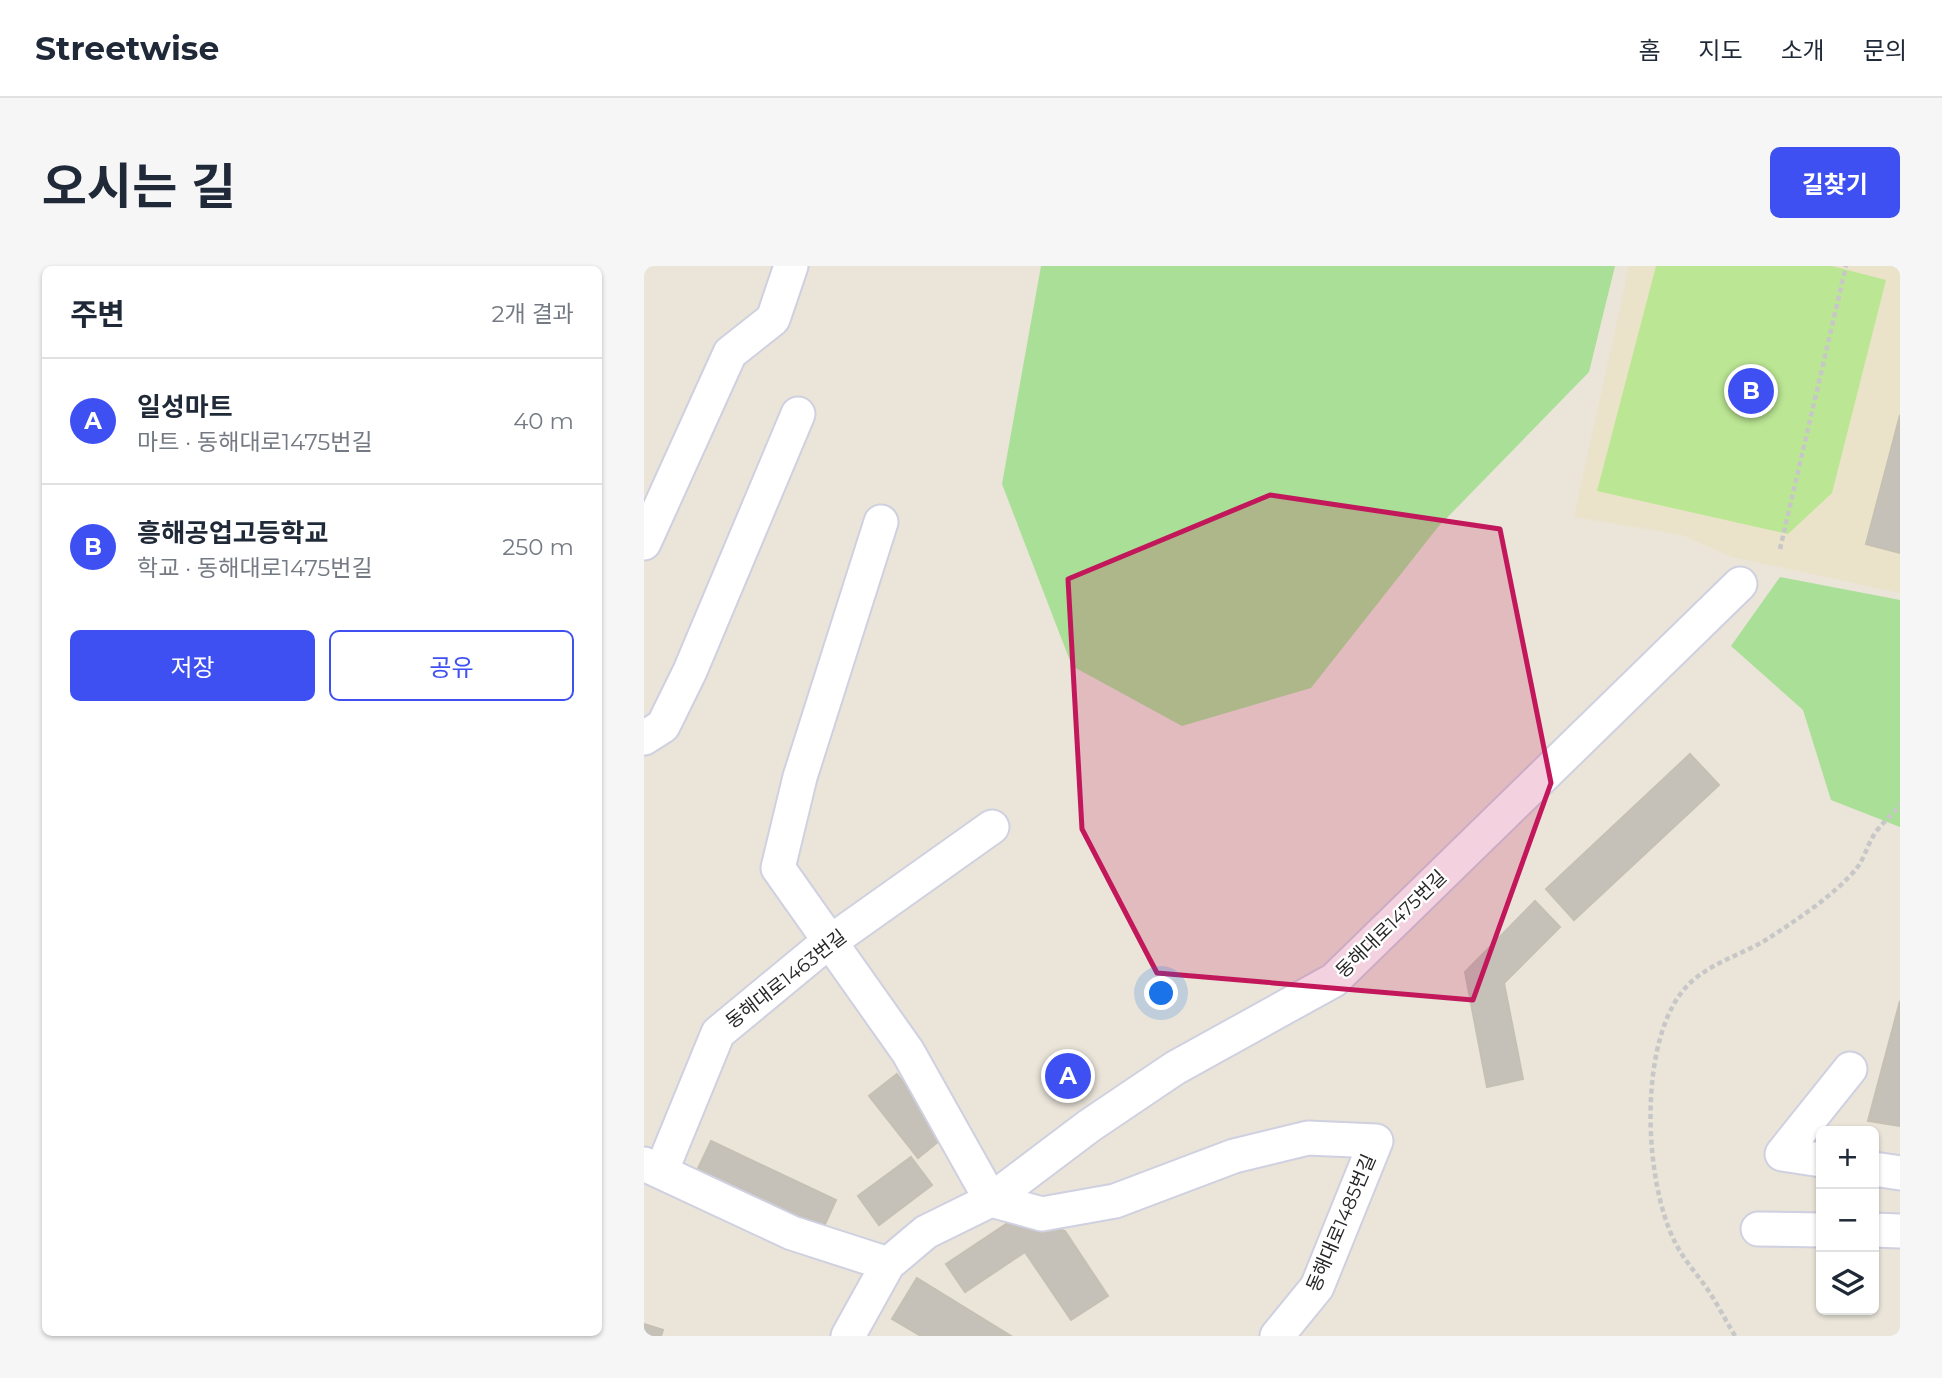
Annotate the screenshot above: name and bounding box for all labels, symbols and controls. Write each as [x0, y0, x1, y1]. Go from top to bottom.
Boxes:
text: Streetwise [35, 28, 219, 68]
text: 홈 [1638, 36, 1660, 65]
text: 지도 [1698, 36, 1743, 65]
text: 소개 [1781, 36, 1825, 65]
text: 문의 [1863, 36, 1907, 65]
button: 길찾기 [1770, 147, 1900, 218]
text: 오시는 길 [42, 157, 236, 216]
text: 주변 [70, 296, 125, 333]
text: 2개 결과 [491, 300, 574, 328]
pin: B [1728, 365, 1774, 417]
text: 일성마트 [137, 391, 233, 423]
text: A [84, 407, 102, 435]
text: 40 m [513, 407, 574, 435]
text: 마트 · 동해대로1475번길 [137, 428, 373, 456]
text: 흥해공업고등학교 [137, 517, 328, 549]
text: B [84, 533, 102, 561]
text: 250 m [502, 533, 574, 561]
text: 학교 · 동해대로1475번길 [137, 554, 373, 582]
button: 저장 [70, 630, 315, 701]
button: 공유 [329, 630, 574, 701]
street label: 동해대로1475번길 [1331, 865, 1451, 983]
street label: 동해대로1463번길 [721, 925, 851, 1033]
your location [1144, 976, 1178, 1010]
pin: A [1045, 1050, 1091, 1102]
map controls [1816, 1126, 1879, 1315]
button: + [1816, 1126, 1879, 1189]
street label: 동해대로1485번길 [1302, 1151, 1380, 1295]
button: − [1816, 1189, 1879, 1252]
button: layers [1816, 1252, 1879, 1315]

